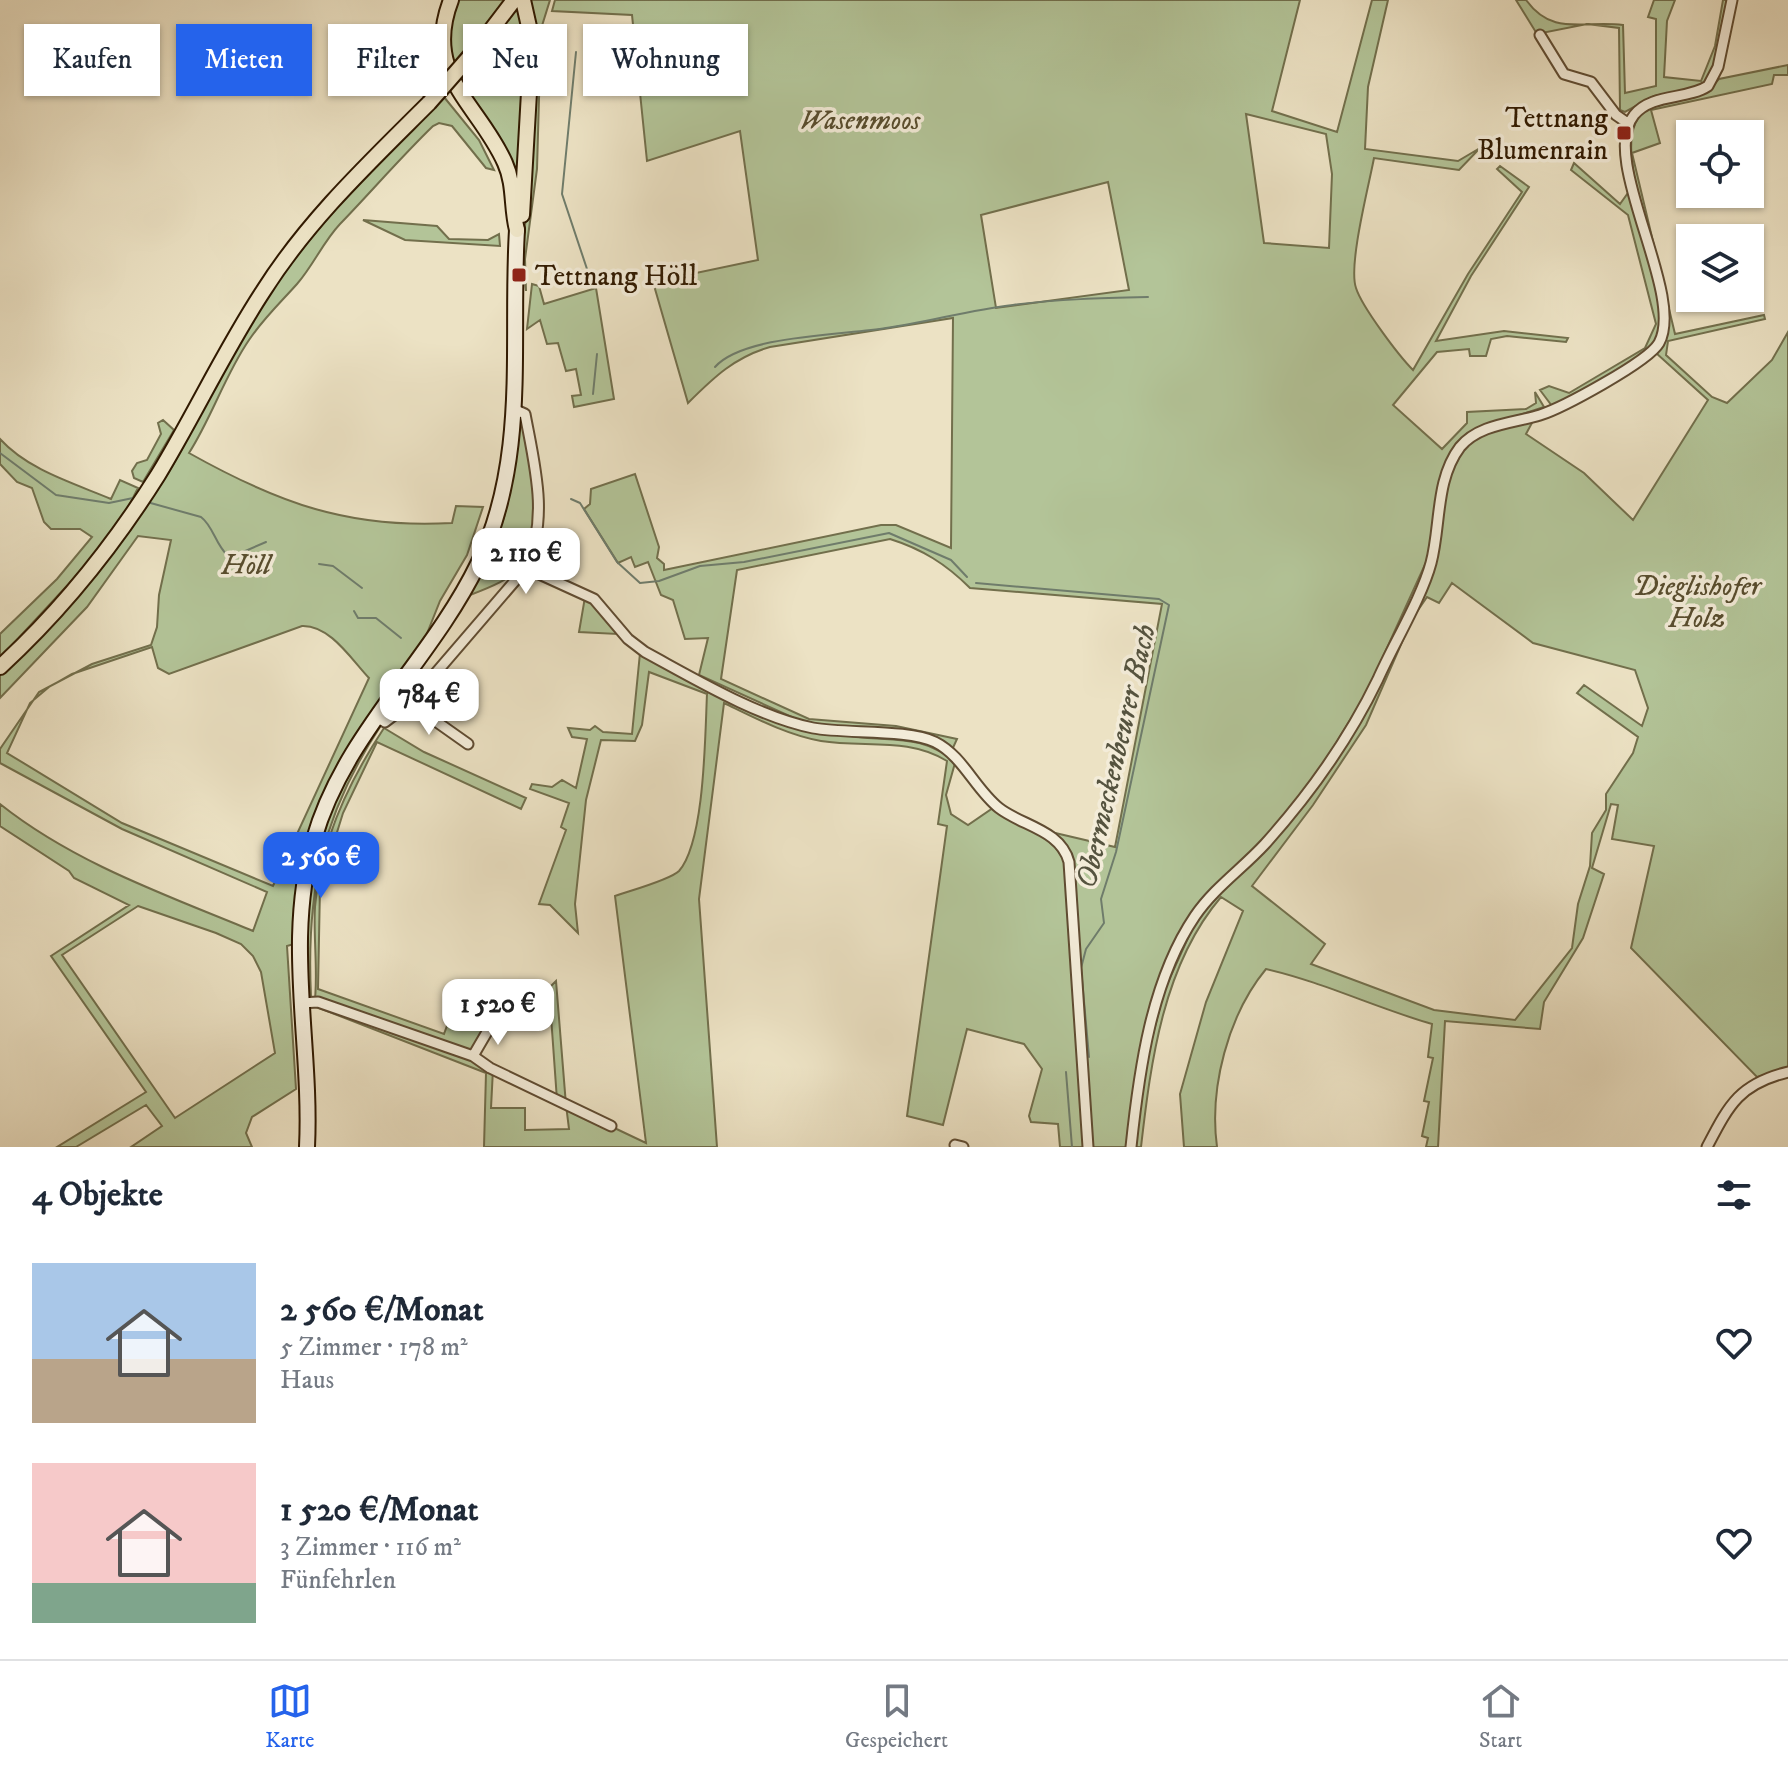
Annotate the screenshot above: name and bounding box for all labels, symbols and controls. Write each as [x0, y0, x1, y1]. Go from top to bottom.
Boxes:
chip: Kaufen [24, 24, 160, 96]
chip: Mieten [176, 24, 312, 96]
chip: Filter [328, 24, 447, 96]
chip: Neu [463, 24, 567, 96]
chip: Wohnung [583, 24, 748, 96]
place label: Tettnang Blumenrain [1477, 101, 1608, 168]
park label: Wasenmoos [800, 103, 921, 138]
map controls [1676, 120, 1764, 312]
button: locate [1676, 120, 1764, 208]
marker: Tettnang Blumenrain [1615, 124, 1633, 142]
button: layers [1676, 224, 1764, 312]
place label: Tettnang Höll [535, 259, 698, 294]
marker: Tettnang Höll [510, 266, 528, 284]
pin: 2 110 € [452, 528, 600, 596]
text: 2 110 € [490, 537, 562, 570]
park label: Höll [220, 548, 274, 583]
park label: Dieglishofer Holz [1633, 569, 1763, 636]
water label: Obermeckenbeurer Bach [1068, 621, 1165, 892]
pin: 784 € [373, 669, 485, 737]
text: 784 € [398, 678, 460, 711]
pin: 2 560 € [247, 832, 395, 900]
text: 2 560 € [281, 841, 361, 874]
pin: 1 520 € [424, 979, 572, 1047]
text: 1 520 € [460, 988, 536, 1021]
icon: filters [1712, 1173, 1756, 1217]
text: 4 Objekte [32, 1174, 163, 1216]
text: 2 560 €/Monat [280, 1289, 484, 1331]
icon: home [96, 1295, 192, 1391]
icon: heart [1712, 1321, 1756, 1365]
text: 5 Zimmer · 178 m² [280, 1331, 468, 1364]
text: Haus [280, 1364, 334, 1397]
text: 1 520 €/Monat [280, 1489, 478, 1531]
icon: home [96, 1495, 192, 1591]
icon: heart [1712, 1521, 1756, 1565]
text: 3 Zimmer · 116 m² [280, 1531, 461, 1564]
text: Fünfehrlen [280, 1564, 396, 1597]
tab: Karte [265, 1679, 314, 1754]
tab: Gespeichert [845, 1679, 948, 1754]
tab: Start [1479, 1679, 1523, 1754]

